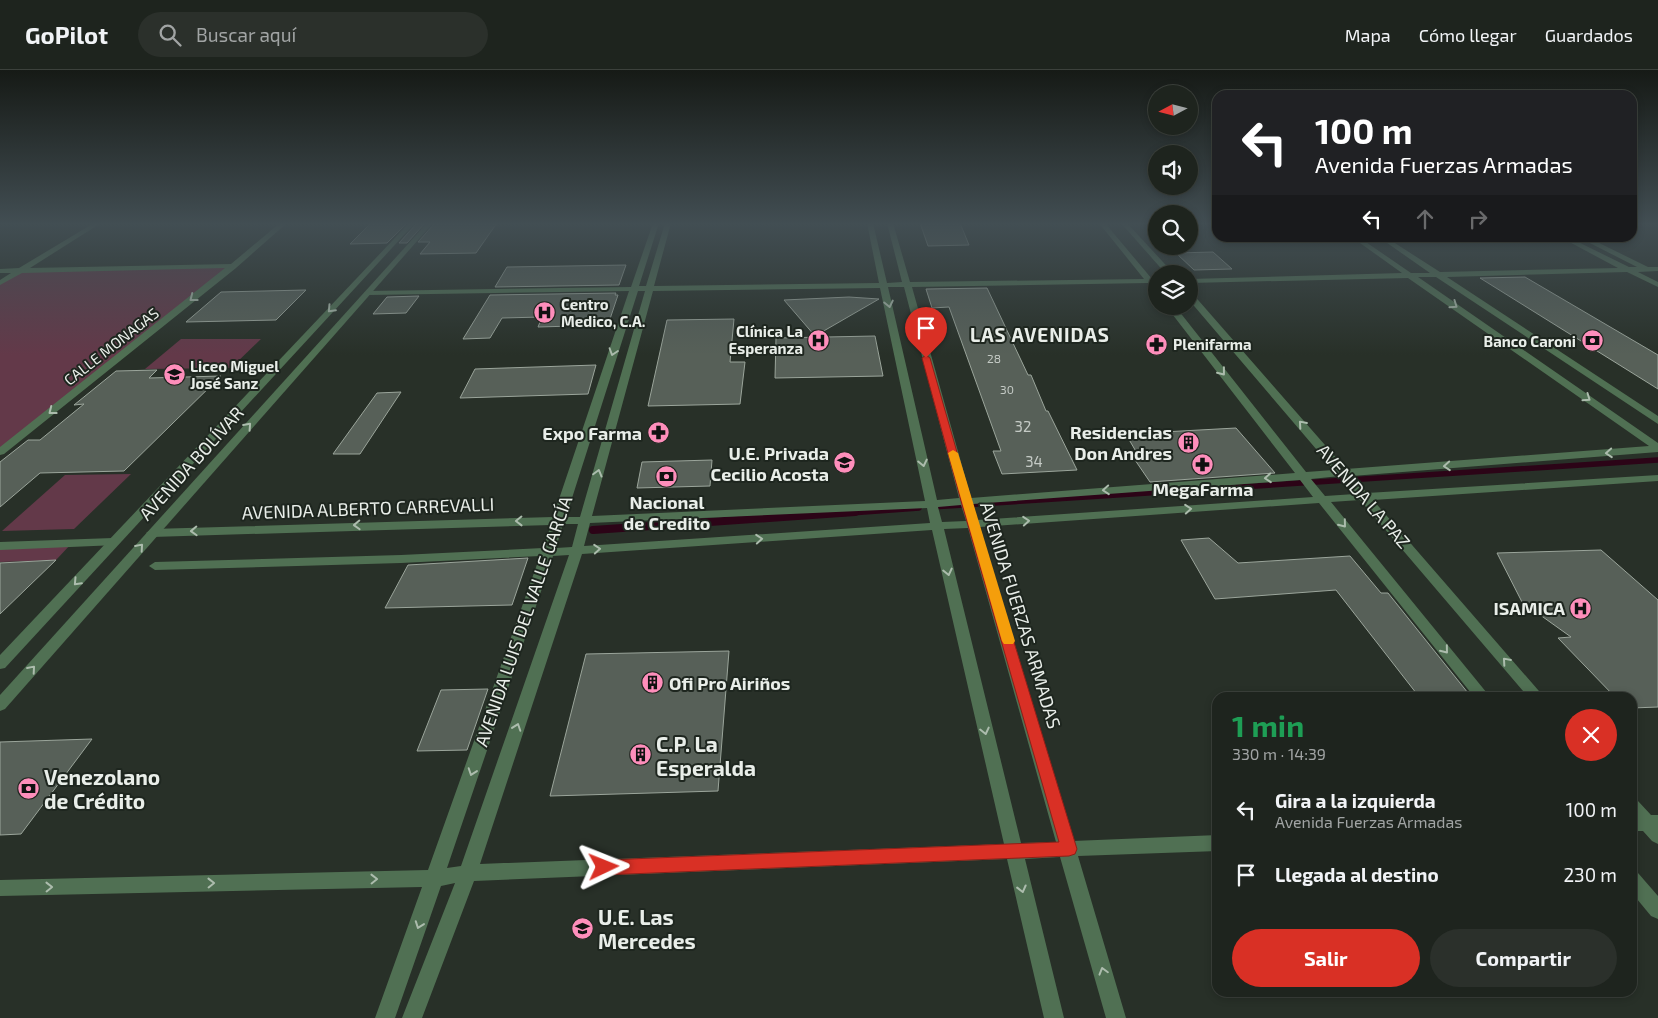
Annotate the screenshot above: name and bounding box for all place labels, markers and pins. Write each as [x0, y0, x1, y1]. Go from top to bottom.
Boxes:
place label: Centro Medico, C.A. [561, 295, 645, 330]
hospital icon: Centro Medico, C.A. [533, 301, 557, 325]
pin [905, 307, 947, 358]
place label: Clínica La Esperanza [729, 322, 803, 357]
hospital icon: Clínica La Esperanza [807, 328, 831, 352]
bank icon: Banco Caroni [1580, 329, 1604, 353]
pharmacy icon: Plenifarma [1145, 332, 1169, 356]
place label: Banco Caroni [1484, 332, 1576, 350]
place label: Plenifarma [1173, 335, 1252, 353]
place label: Liceo Miguel José Sanz [190, 357, 279, 392]
school or university icon: Liceo Miguel José Sanz [162, 363, 186, 387]
pharmacy icon: Expo Farma [646, 421, 670, 445]
place label: Residencias Don Andres [1070, 421, 1172, 464]
place label: Expo Farma [542, 422, 642, 444]
building icon: Residencias Don Andres [1176, 430, 1200, 454]
place label: U.E. Privada Cecilio Acosta [711, 442, 829, 485]
school or university icon: U.E. Privada Cecilio Acosta [833, 451, 857, 475]
pharmacy icon: MegaFarma [1191, 452, 1215, 476]
bank icon: Nacional de Credito [655, 465, 679, 489]
place label: MegaFarma [1153, 478, 1253, 500]
place label: Nacional de Credito [624, 491, 710, 534]
hospital icon: ISAMICA [1569, 596, 1593, 620]
place label: ISAMICA [1493, 597, 1565, 619]
building icon: Ofi Pro Airiños [641, 671, 665, 695]
place label: Ofi Pro Airiños [669, 672, 790, 694]
place label: C.P. La Esperalda [656, 731, 756, 780]
building icon: C.P. La Esperalda [628, 743, 652, 767]
place label: Venezolano de Crédito [44, 764, 160, 813]
bank icon: Venezolano de Crédito [16, 776, 40, 800]
place label: U.E. Las Mercedes [598, 904, 696, 953]
school or university icon: U.E. Las Mercedes [570, 916, 594, 940]

